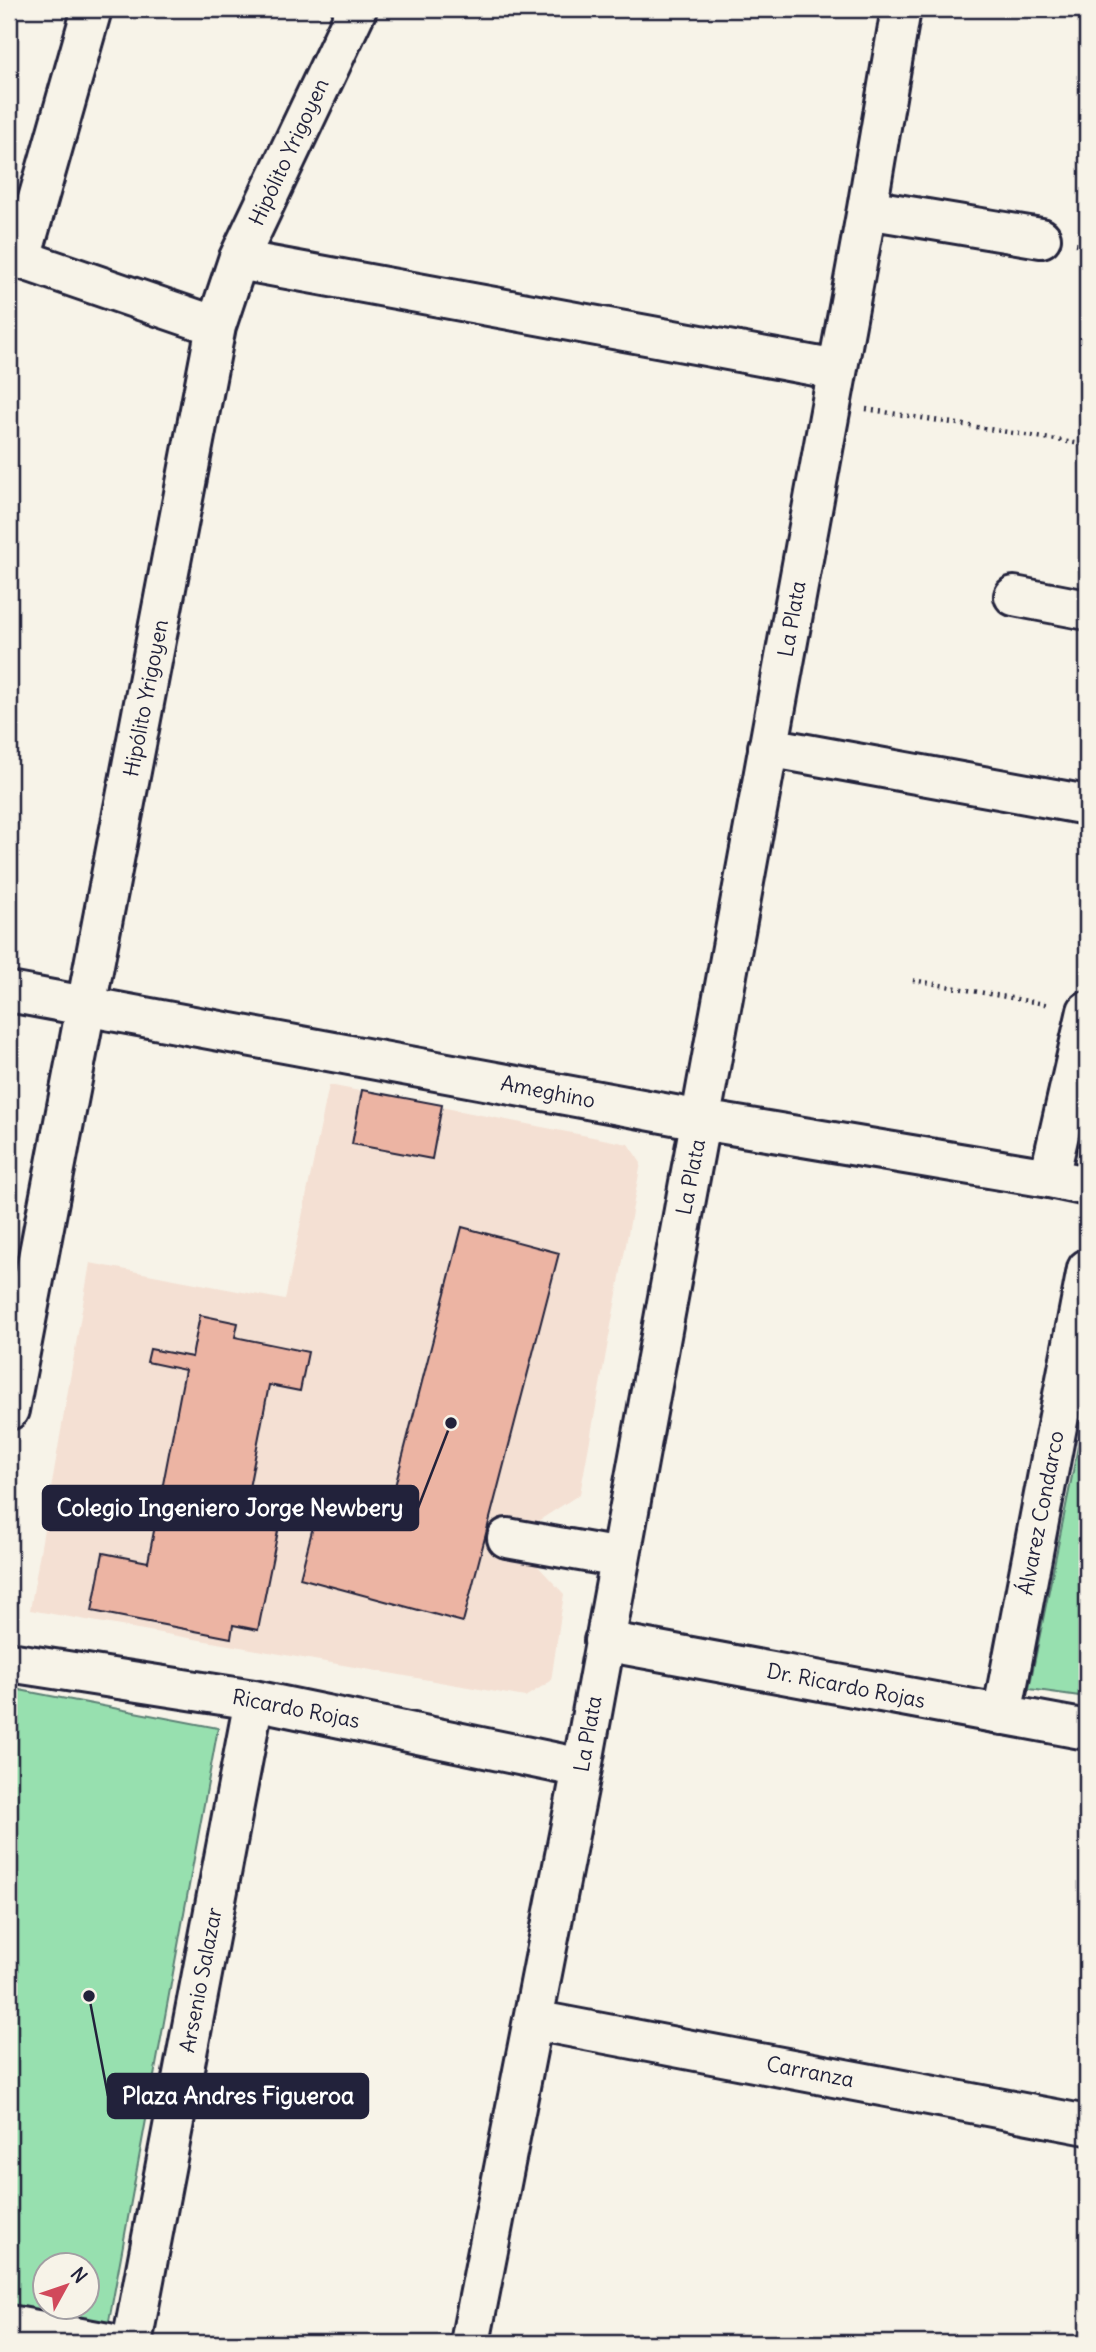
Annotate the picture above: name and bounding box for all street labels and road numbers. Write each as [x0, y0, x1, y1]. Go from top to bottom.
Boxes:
street label: Hipólito Yrigoyen [243, 74, 334, 230]
street label: La Plata [772, 579, 811, 659]
street label: Hipólito Yrigoyen [117, 617, 174, 779]
street label: Ameghino [499, 1069, 598, 1114]
street label: La Plata [670, 1137, 711, 1217]
street label: Álvarez Condarco [1011, 1428, 1070, 1598]
street label: Dr. Ricardo Rojas [765, 1657, 928, 1714]
street label: Ricardo Rojas [230, 1683, 362, 1734]
street label: La Plata [568, 1694, 607, 1774]
street label: Arsenio Salazar [173, 1905, 228, 2055]
street label: Carranza [764, 2050, 856, 2093]

